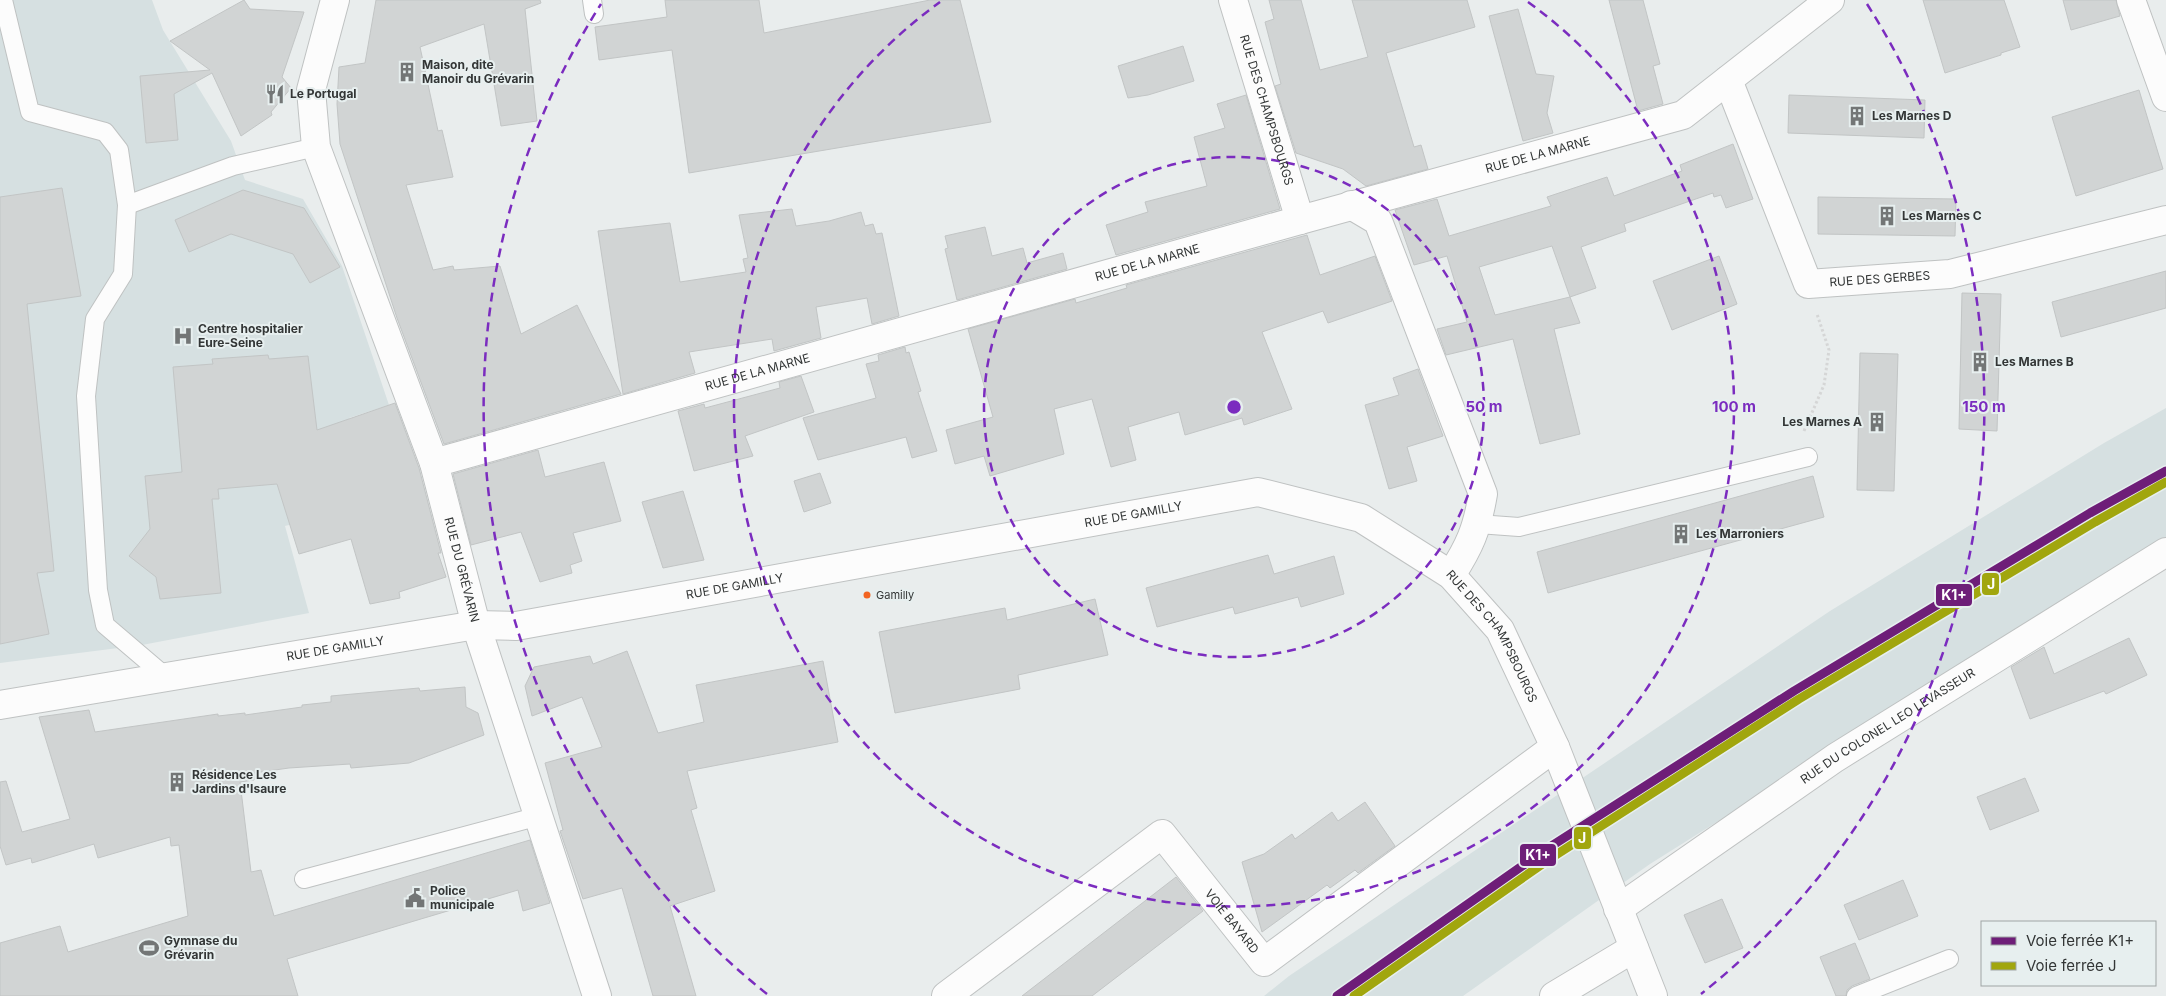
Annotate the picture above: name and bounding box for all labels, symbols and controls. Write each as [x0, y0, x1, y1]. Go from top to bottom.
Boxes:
street label: RUE DES CHAMPSBOURGS [1237, 33, 1297, 187]
place label: Maison, dite Manoir du Grévarin [422, 57, 534, 86]
building icon: Maison, dite Manoir du Grévarin [396, 61, 418, 83]
restaurant icon: Le Portugal [264, 83, 286, 105]
place label: Le Portugal [290, 86, 357, 101]
building icon: Les Marnes D [1846, 105, 1868, 127]
place label: Les Marnes D [1872, 108, 1952, 123]
street label: RUE DE LA MARNE [1484, 133, 1592, 176]
building icon: Les Marnes C [1876, 205, 1898, 227]
place label: Les Marnes C [1902, 208, 1982, 223]
street label: RUE DE LA MARNE [1093, 241, 1201, 284]
street label: RUE DES GERBES [1829, 267, 1931, 289]
place label: Centre hospitalier Eure-Seine [198, 321, 303, 350]
hospital icon: Centre hospitalier Eure-Seine [172, 325, 194, 347]
street label: RUE DE LA MARNE [703, 350, 811, 394]
building icon: Les Marnes B [1969, 351, 1991, 373]
place label: Les Marnes B [1995, 354, 2074, 369]
text: 50 m [1466, 397, 1502, 416]
text: 100 m [1712, 397, 1756, 416]
text: 150 m [1962, 397, 2006, 416]
centre of rings [1225, 398, 1243, 416]
building icon: Les Marnes A [1866, 411, 1888, 433]
place label: Les Marnes A [1782, 414, 1862, 429]
street label: RUE DE GAMILLY [1083, 498, 1183, 530]
street label: RUE DU GRÉVARIN [441, 516, 483, 624]
building icon: Les Marroniers [1670, 523, 1692, 545]
place label: Les Marroniers [1696, 526, 1784, 541]
street label: RUE DES CHAMPSBOURGS [1443, 567, 1541, 705]
street label: RUE DE GAMILLY [685, 570, 785, 602]
line badge: J [1981, 572, 2000, 596]
text: J [1987, 575, 1995, 592]
line badge: K1+ [1935, 583, 1973, 607]
text: K1+ [1941, 586, 1967, 603]
place label: Gamilly [876, 588, 914, 602]
marker: Gamilly [862, 590, 872, 600]
street label: RUE DE GAMILLY [285, 633, 385, 664]
street label: RUE DU COLONEL LEO LEVASSEUR [1797, 665, 1978, 787]
place label: Résidence Les Jardins d'Isaure [192, 767, 286, 796]
building icon: Résidence Les Jardins d'Isaure [166, 771, 188, 793]
line badge: J [1573, 826, 1592, 850]
text: J [1578, 829, 1586, 846]
line badge: K1+ [1519, 843, 1557, 867]
text: K1+ [1525, 846, 1551, 863]
place label: Police municipale [430, 883, 495, 912]
street label: VOIE BAYARD [1202, 886, 1262, 956]
public building icon: Police municipale [404, 887, 426, 909]
legend [1981, 921, 2156, 986]
text: Voie ferrée K1+ [2026, 931, 2134, 950]
place label: Gymnase du Grévarin [164, 933, 237, 962]
sports icon: Gymnase du Grévarin [138, 937, 160, 959]
text: Voie ferrée J [2026, 956, 2117, 975]

